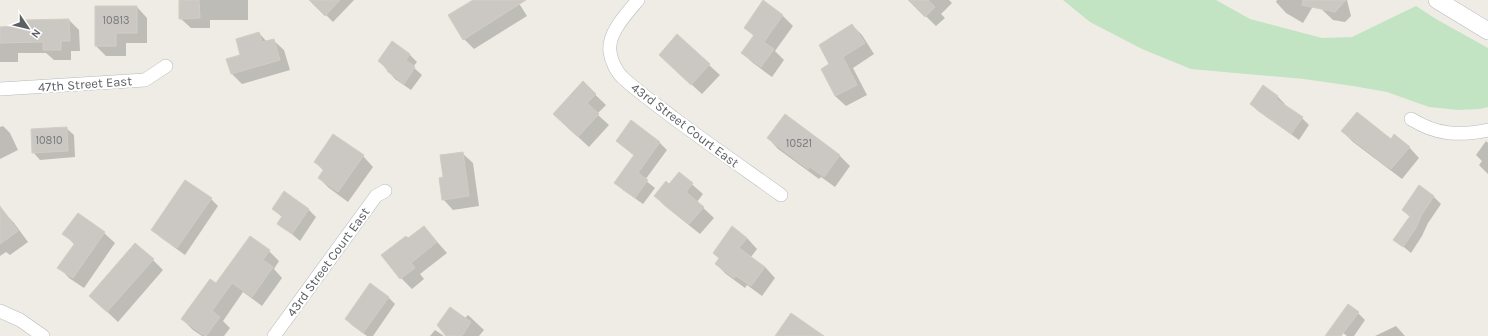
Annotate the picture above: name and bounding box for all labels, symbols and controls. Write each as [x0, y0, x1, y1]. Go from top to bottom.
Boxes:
north arrow [8, 8, 48, 48]
house number: 10813 [102, 14, 130, 27]
text: N [28, 26, 43, 40]
street label: 47th Street East [38, 73, 133, 95]
street label: 43rd Street Court East [628, 80, 742, 170]
house number: 10810 [35, 134, 63, 147]
house number: 10521 [786, 137, 812, 150]
street label: 43rd Street Court East [283, 205, 373, 319]

